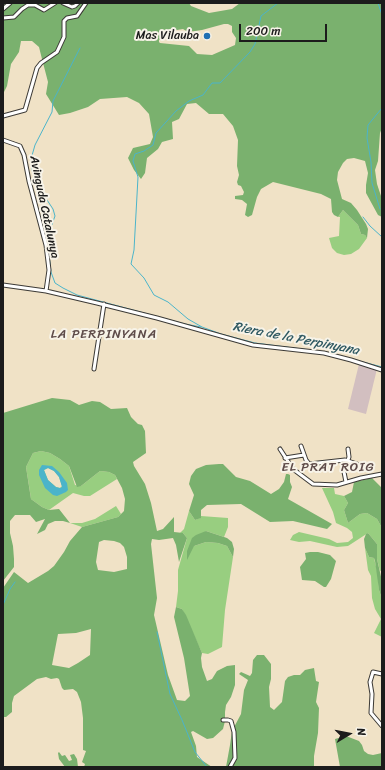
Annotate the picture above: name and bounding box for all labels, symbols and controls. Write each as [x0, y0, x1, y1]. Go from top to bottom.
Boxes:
scale bar [241, 16, 329, 42]
text: 200 m [246, 20, 280, 42]
place label: Mas Vilauba [136, 29, 199, 43]
marker: Mas Vilauba [202, 31, 212, 41]
street label: Avinguda Catalunya [26, 154, 62, 260]
water label: Riera de la Perpinyana [232, 319, 360, 359]
district label: LA PERPINYANA [52, 327, 156, 343]
district label: EL PRAT ROIG [282, 460, 374, 476]
north arrow [329, 714, 369, 754]
text: N [351, 726, 371, 737]

